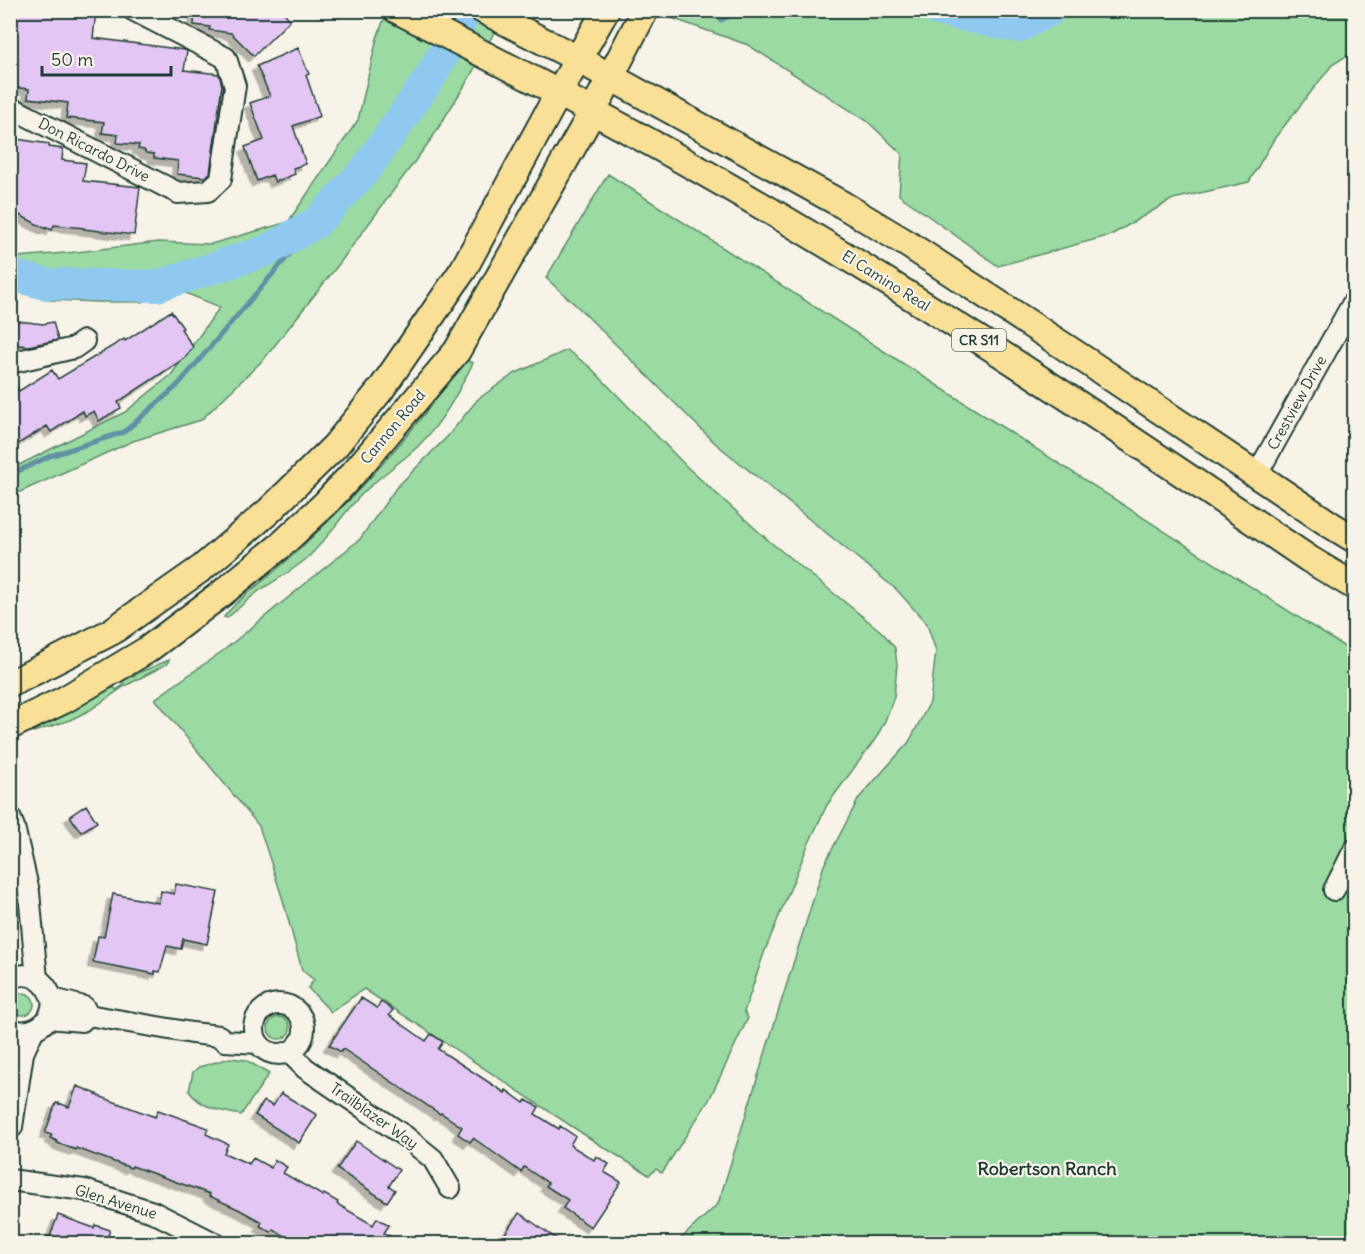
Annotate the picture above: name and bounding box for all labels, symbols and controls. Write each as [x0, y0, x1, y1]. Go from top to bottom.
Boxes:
scale bar [42, 39, 171, 77]
text: 50 m [51, 48, 93, 71]
street label: Don Ricardo Drive [35, 113, 153, 186]
street label: El Camino Real [839, 246, 934, 315]
road number: CR S11 [952, 329, 1006, 351]
street label: Crestview Drive [1263, 352, 1330, 453]
street label: Cannon Road [356, 385, 429, 468]
street label: Trailblazer Way [327, 1078, 422, 1153]
district label: Robertson Ranch [977, 1157, 1117, 1180]
street label: Glen Avenue [73, 1180, 159, 1223]

